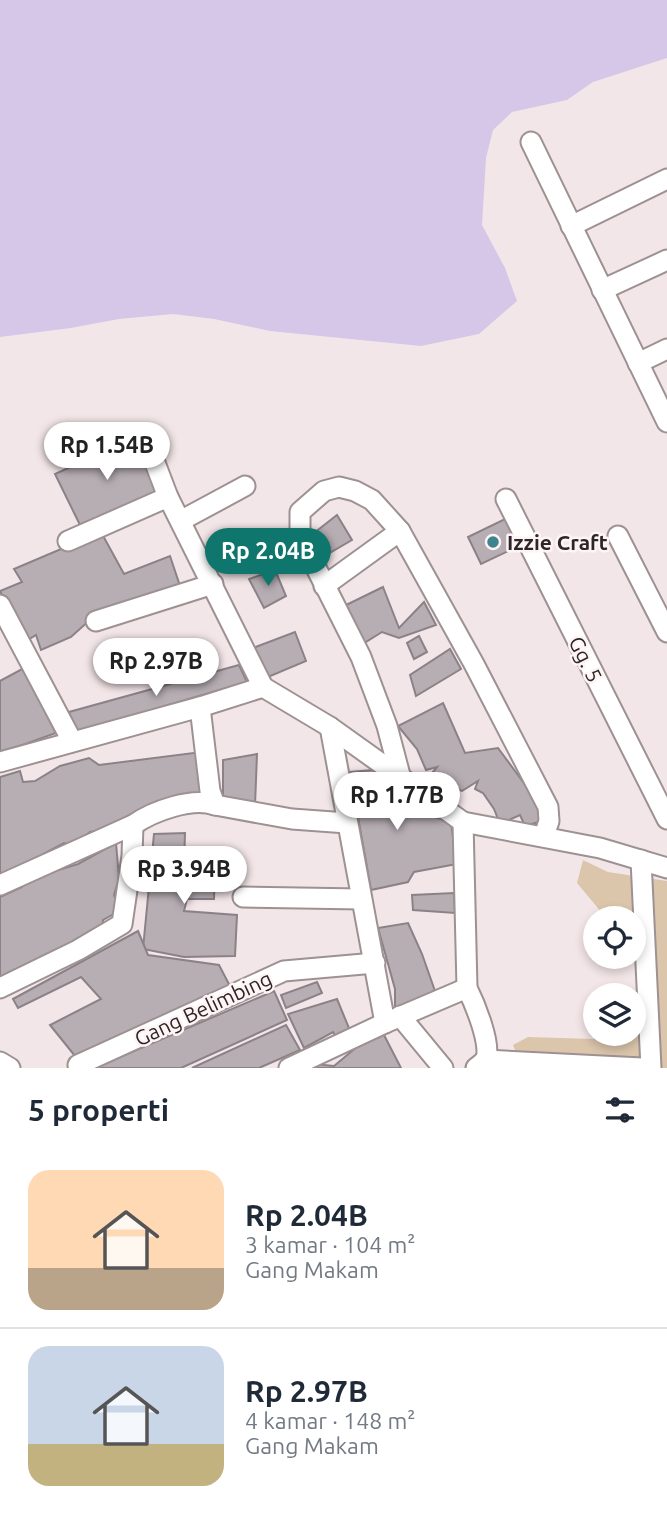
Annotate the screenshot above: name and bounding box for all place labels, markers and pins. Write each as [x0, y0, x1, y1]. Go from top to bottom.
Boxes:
pin: Rp 1.54B [35, 422, 179, 482]
pin: Rp 2.04B [196, 528, 340, 588]
place label: Izzie Craft [507, 530, 608, 554]
marker: Izzie Craft [485, 534, 501, 550]
pin: Rp 2.97B [84, 638, 228, 698]
pin: Rp 1.77B [325, 772, 469, 832]
pin: Rp 3.94B [112, 846, 256, 906]

